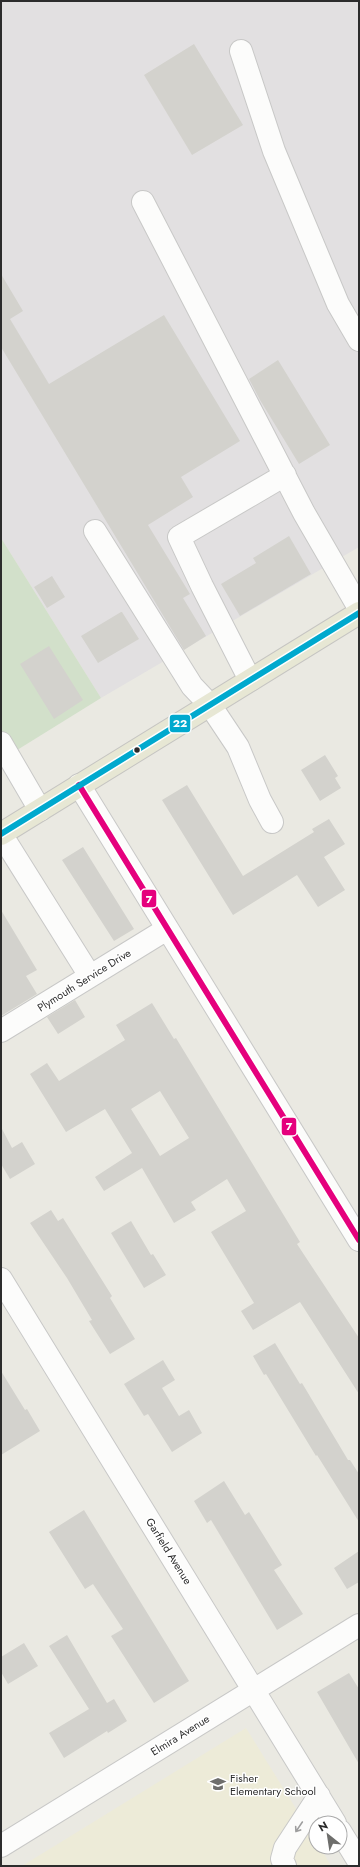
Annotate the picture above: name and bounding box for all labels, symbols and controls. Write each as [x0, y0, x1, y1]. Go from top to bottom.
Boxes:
line badge: 22 [169, 714, 191, 733]
text: 22 [173, 715, 187, 731]
unlabelled marker [132, 745, 142, 755]
line badge: 7 [141, 889, 157, 908]
text: 7 [146, 891, 153, 907]
street label: Plymouth Service Drive [34, 945, 134, 1015]
line badge: 7 [281, 1117, 297, 1136]
text: 7 [286, 1118, 293, 1134]
street label: Garfield Avenue [142, 1515, 196, 1588]
street label: Elmira Avenue [147, 1710, 213, 1759]
place label: Fisher Elementary School [230, 1770, 316, 1799]
school or university icon: Fisher Elementary School [209, 1775, 227, 1793]
north arrow [308, 1815, 348, 1855]
text: N [315, 1817, 331, 1835]
one-way arrow [294, 1821, 302, 1833]

